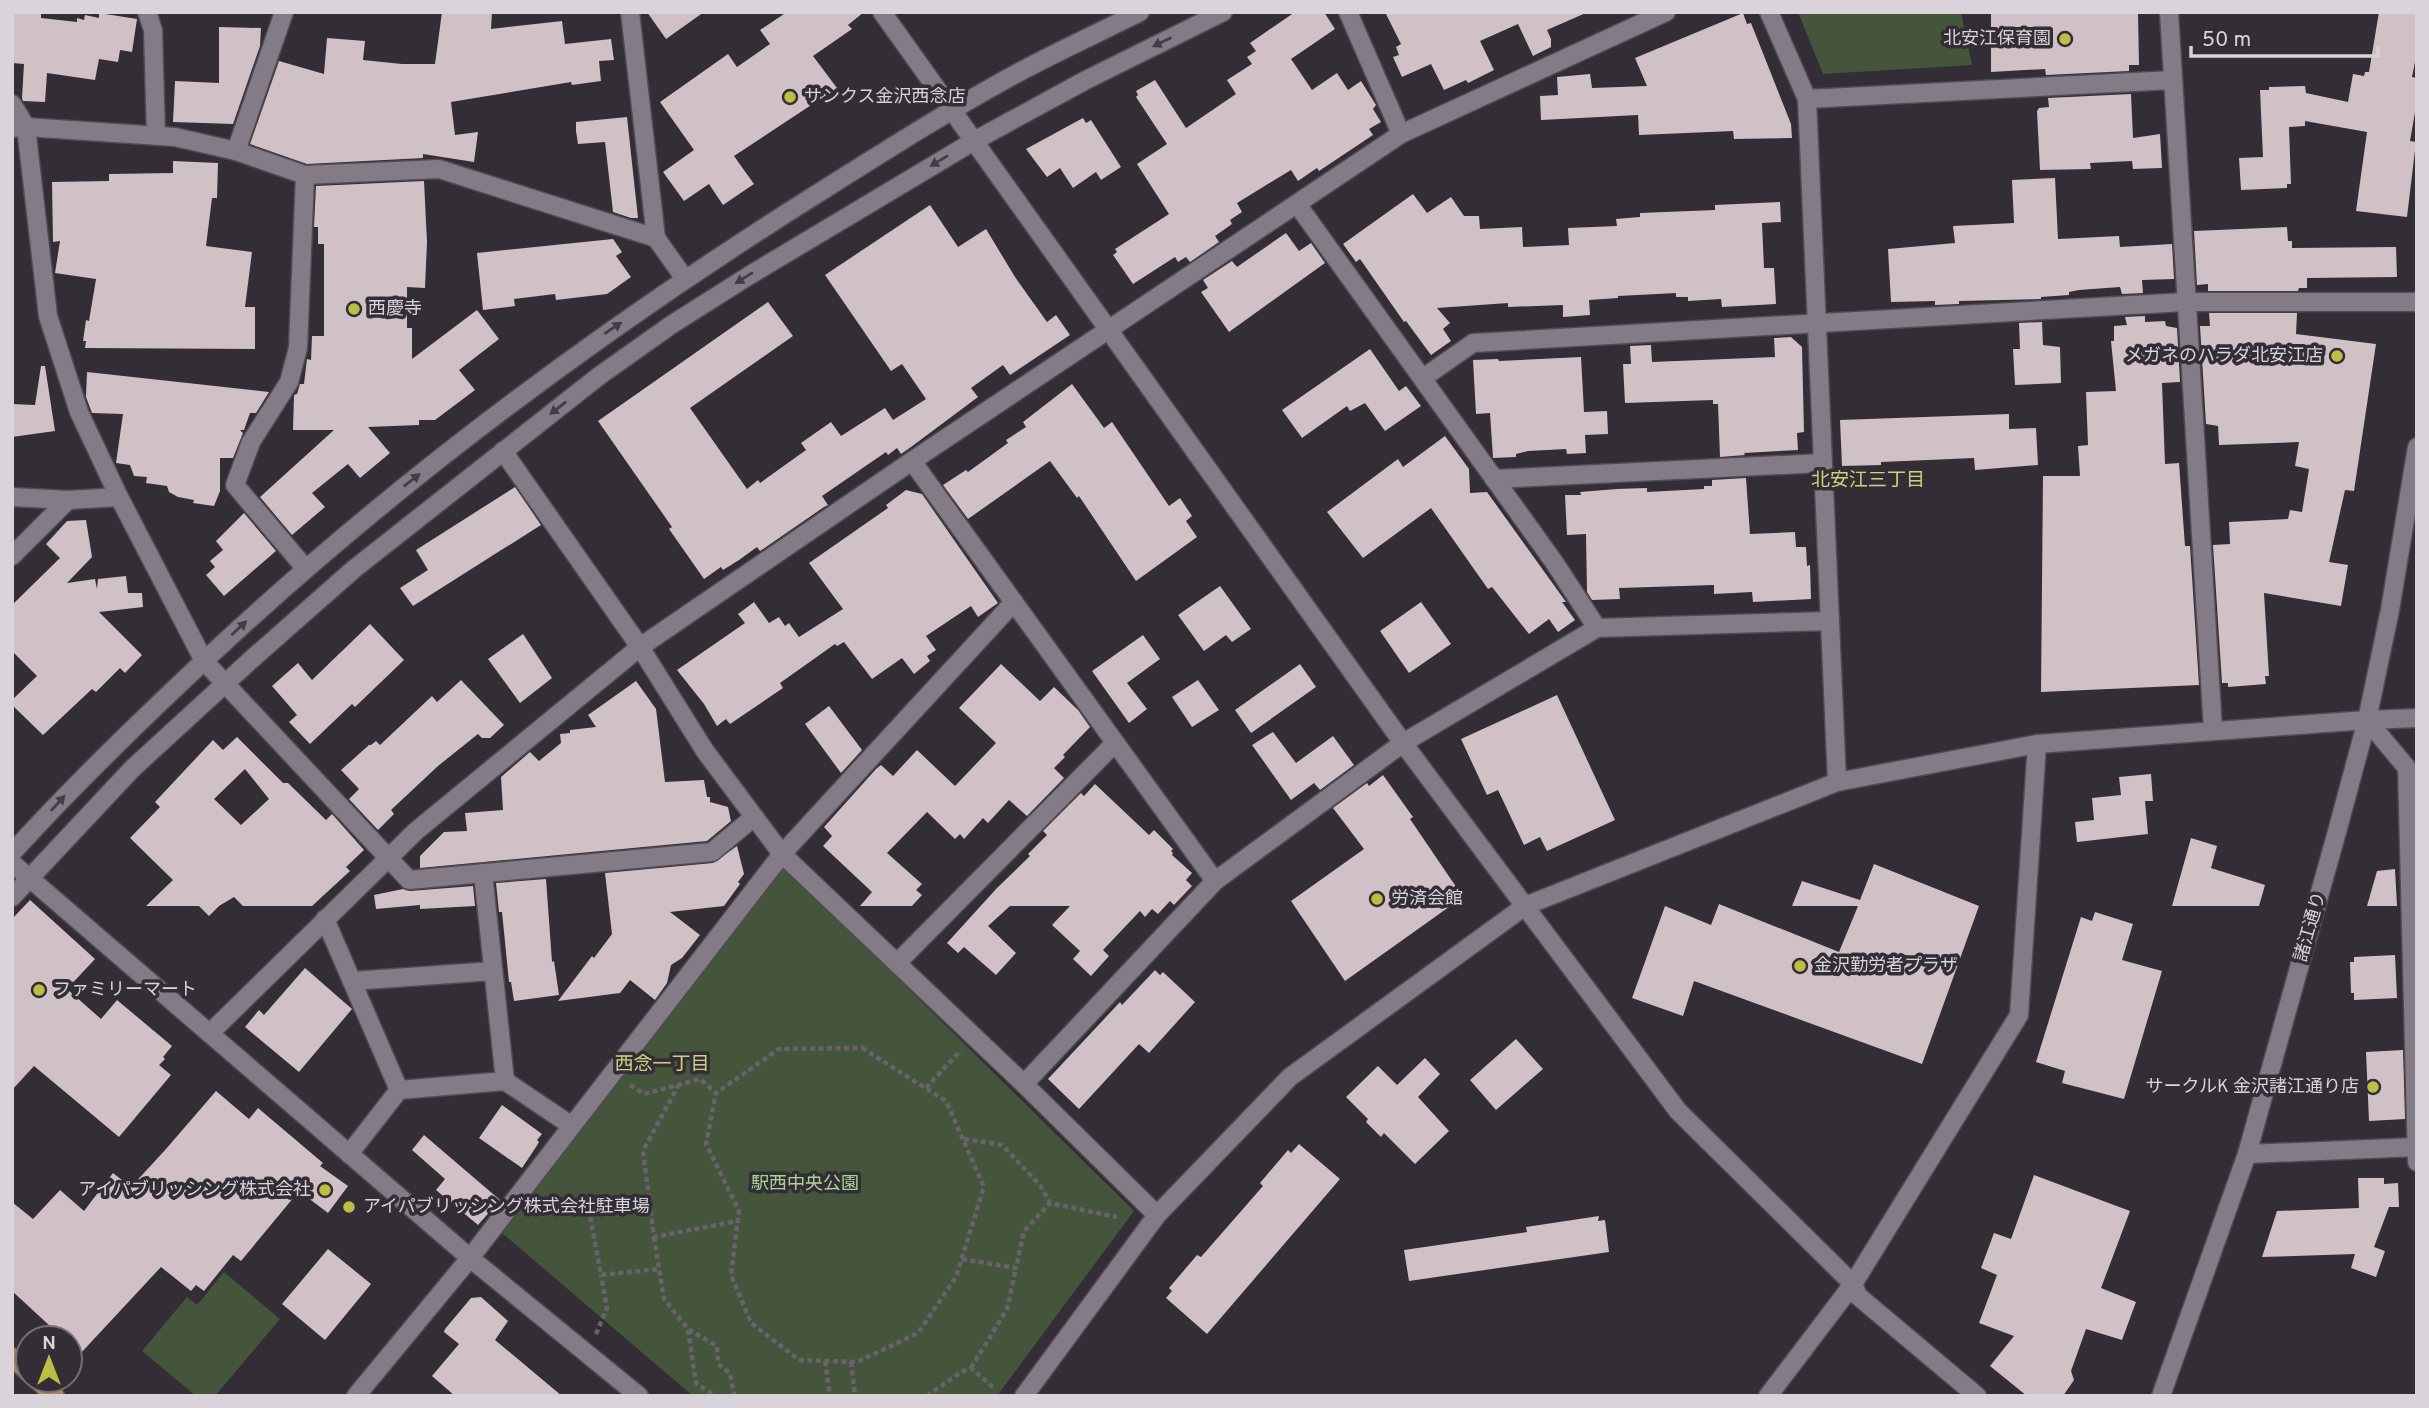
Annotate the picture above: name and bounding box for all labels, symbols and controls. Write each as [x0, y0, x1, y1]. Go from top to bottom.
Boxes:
scale bar [2191, 14, 2378, 58]
text: 50 m [2202, 27, 2251, 54]
place label: 北安江保育園 [1943, 28, 2051, 51]
marker: 北安江保育園 [2057, 31, 2073, 47]
one-way arrow [1151, 36, 1171, 48]
place label: サンクス金沢西念店 [804, 86, 965, 109]
marker: サンクス金沢西念店 [782, 89, 798, 105]
one-way arrow [930, 155, 949, 168]
one-way arrow [735, 272, 754, 285]
place label: 西慶寺 [368, 298, 422, 321]
marker: 西慶寺 [346, 301, 362, 317]
one-way arrow [604, 321, 622, 335]
place label: メガネのハラダ北安江店 [2125, 345, 2323, 368]
marker: メガネのハラダ北安江店 [2329, 348, 2345, 364]
one-way arrow [549, 401, 567, 416]
district label: 北安江三丁目 [1811, 469, 1925, 493]
one-way arrow [403, 473, 421, 488]
one-way arrow [230, 620, 248, 636]
one-way arrow [50, 794, 66, 812]
place label: 労済会館 [1391, 888, 1463, 911]
street label: 諸江通り [2290, 889, 2332, 965]
marker: 労済会館 [1369, 891, 1385, 907]
place label: 金沢勤労者プラザ [1814, 955, 1958, 978]
marker: 金沢勤労者プラザ [1792, 958, 1808, 974]
place label: ファミリーマート [53, 979, 197, 1002]
marker: ファミリーマート [31, 982, 47, 998]
district label: 西念一丁目 [614, 1053, 710, 1077]
place label: サークルK 金沢諸江通り店 [2145, 1076, 2359, 1099]
marker: サークルK 金沢諸江通り店 [2365, 1079, 2381, 1095]
park label: 駅西中央公園 [751, 1173, 859, 1196]
place label: アイパブリッシング株式会社 [78, 1179, 311, 1202]
marker: アイパブリッシング株式会社 [317, 1182, 333, 1198]
place label: アイパブリッシング株式会社駐車場 [363, 1196, 650, 1219]
marker: アイパブリッシング株式会社駐車場 [341, 1199, 357, 1215]
north arrow [14, 1324, 84, 1394]
text: N [42, 1332, 56, 1356]

